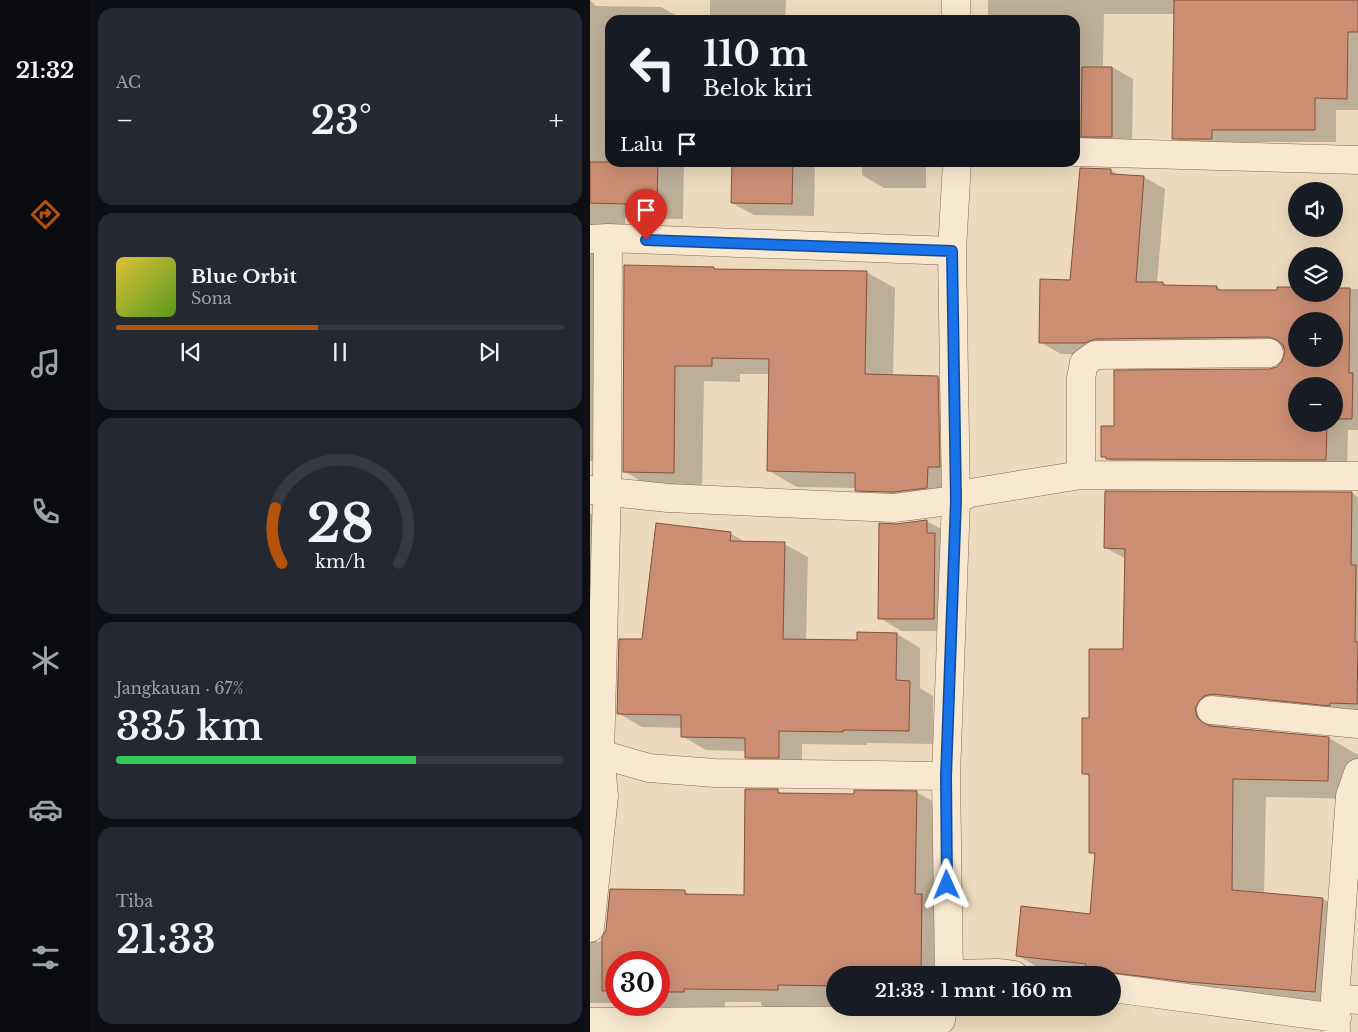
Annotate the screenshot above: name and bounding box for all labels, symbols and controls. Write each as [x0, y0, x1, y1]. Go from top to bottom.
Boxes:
text: 110 m [703, 32, 808, 75]
icon: left [620, 35, 685, 100]
text: 21:32 [16, 57, 74, 84]
text: AC [116, 72, 141, 92]
text: Belok kiri [703, 75, 813, 102]
text: 23° [311, 97, 372, 144]
text: − [116, 103, 134, 138]
text: + [549, 103, 564, 138]
icon: arrive [673, 130, 701, 158]
text: Lalu [620, 133, 663, 156]
map controls [1288, 182, 1343, 432]
button: sound [1288, 182, 1343, 237]
pin [625, 189, 667, 240]
icon: arrive [632, 196, 660, 224]
icon: directions [28, 197, 63, 232]
button: layers [1288, 247, 1343, 302]
text: Blue Orbit [191, 265, 297, 288]
text: Sona [191, 288, 232, 308]
button: + [1288, 312, 1343, 367]
icon: previous [177, 338, 205, 366]
icon: pause [326, 338, 354, 366]
icon: next [475, 338, 503, 366]
icon: music [28, 346, 63, 381]
button: − [1288, 377, 1343, 432]
text: 28 [307, 492, 373, 556]
icon: phone [28, 494, 63, 529]
text: km/h [315, 551, 365, 573]
icon: climate [28, 643, 63, 678]
text: Jangkauan · 67% [116, 678, 243, 698]
text: 335 km [116, 703, 263, 750]
icon: car [28, 792, 63, 827]
position arrow [920, 858, 972, 910]
text: Tiba [116, 891, 153, 911]
text: 21:33 [116, 916, 216, 963]
icon: filters [28, 940, 63, 975]
speed limit sign: 30 [605, 951, 670, 1016]
text: 21:33 · 1 mnt · 160 m [875, 979, 1072, 1002]

